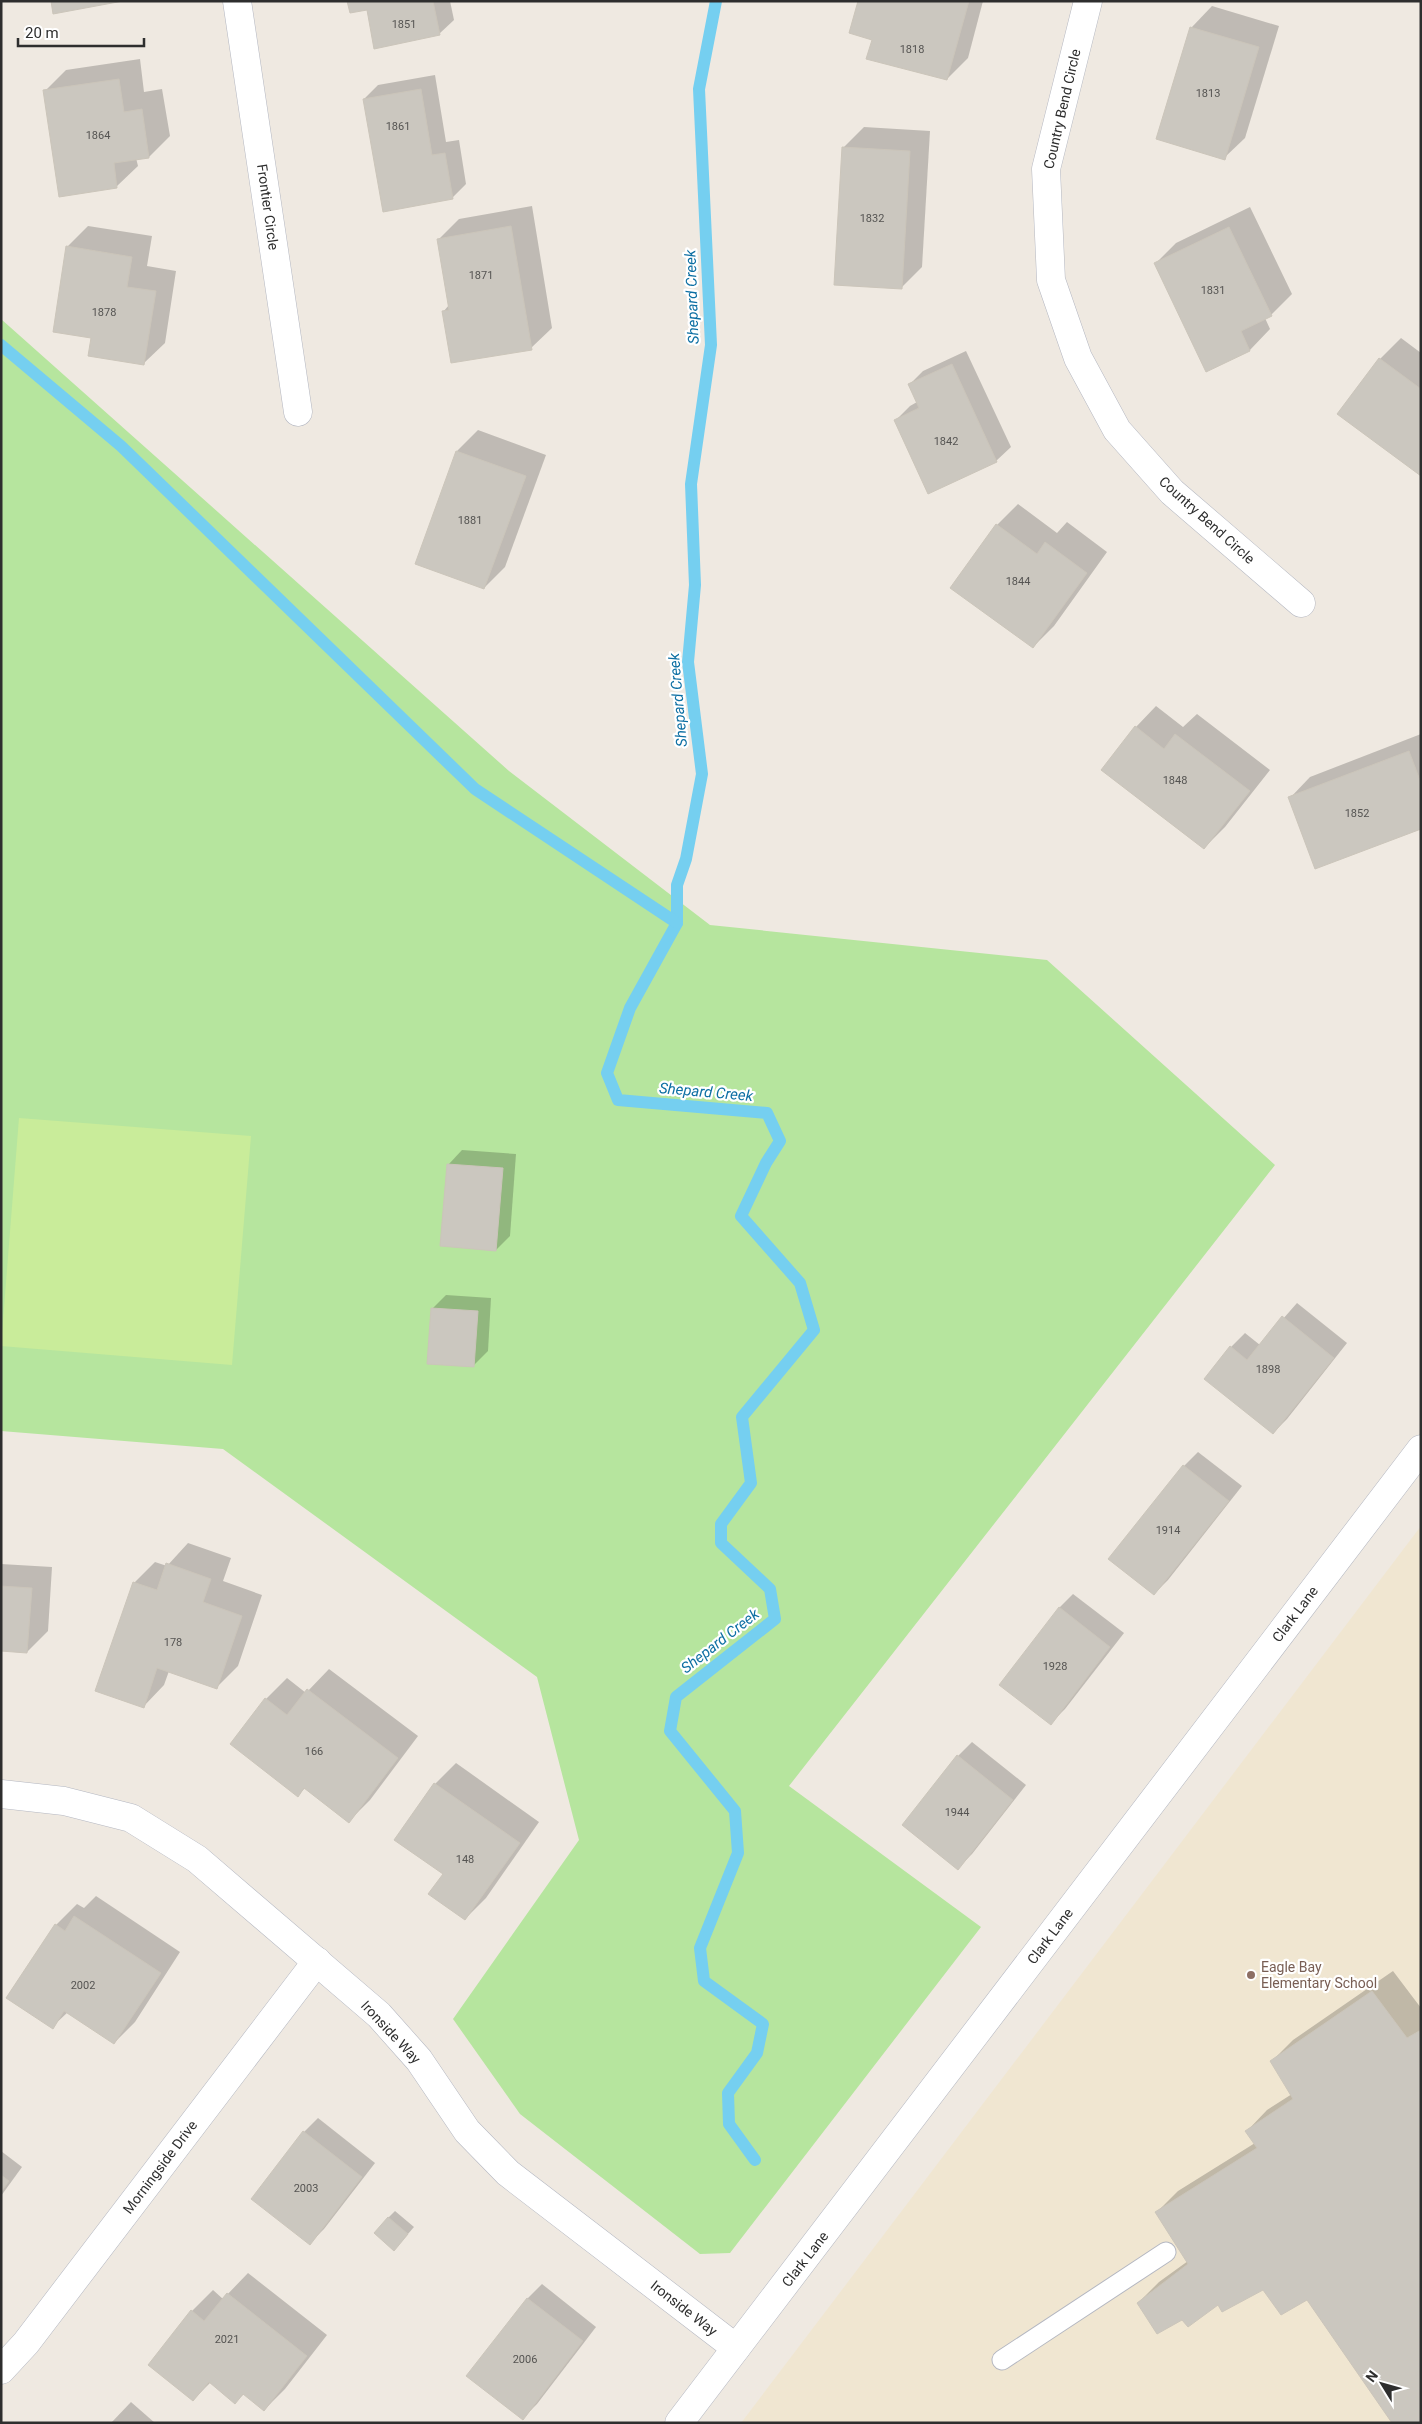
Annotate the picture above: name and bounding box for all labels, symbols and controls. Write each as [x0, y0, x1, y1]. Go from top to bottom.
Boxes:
scale bar [18, 15, 144, 47]
house number: 1851 [392, 18, 416, 31]
text: 20 m [25, 24, 59, 42]
house number: 1818 [900, 43, 924, 56]
street label: Country Bend Circle [1040, 47, 1084, 171]
house number: 1813 [1196, 87, 1220, 100]
house number: 1861 [386, 120, 410, 133]
house number: 1864 [86, 129, 110, 142]
street label: Frontier Circle [254, 163, 282, 251]
house number: 1832 [860, 212, 884, 225]
water label: Shepard Creek [681, 249, 703, 344]
house number: 1871 [469, 269, 493, 282]
house number: 1831 [1201, 284, 1225, 297]
house number: 1878 [92, 306, 116, 319]
house number: 1842 [934, 435, 958, 448]
street label: Country Bend Circle [1156, 473, 1258, 567]
house number: 1881 [458, 514, 482, 527]
house number: 1844 [1006, 575, 1030, 588]
water label: Shepard Creek [665, 652, 691, 748]
house number: 1848 [1163, 774, 1187, 787]
house number: 1852 [1345, 807, 1369, 820]
water label: Shepard Creek [658, 1079, 754, 1105]
house number: 1898 [1256, 1363, 1280, 1376]
house number: 1914 [1156, 1524, 1180, 1537]
street label: Clark Lane [1269, 1583, 1321, 1645]
water label: Shepard Creek [677, 1605, 763, 1677]
house number: 178 [164, 1636, 182, 1649]
house number: 1928 [1043, 1660, 1067, 1673]
house number: 166 [305, 1745, 323, 1758]
house number: 1944 [945, 1806, 969, 1819]
house number: 148 [456, 1853, 474, 1866]
street label: Clark Lane [1024, 1905, 1076, 1967]
place label: Eagle Bay Elementary School [1261, 1959, 1377, 1991]
marker: Eagle Bay Elementary School [1245, 1969, 1257, 1981]
house number: 2002 [71, 1979, 95, 1992]
street label: Ironside Way [358, 1997, 424, 2067]
street label: Morningside Drive [120, 2117, 200, 2217]
house number: 2003 [294, 2182, 318, 2195]
street label: Clark Lane [778, 2228, 832, 2290]
street label: Ironside Way [648, 2277, 721, 2339]
house number: 2021 [215, 2333, 239, 2346]
house number: 2006 [513, 2353, 537, 2366]
north arrow [1357, 2359, 1407, 2409]
text: N [1362, 2367, 1381, 2385]

